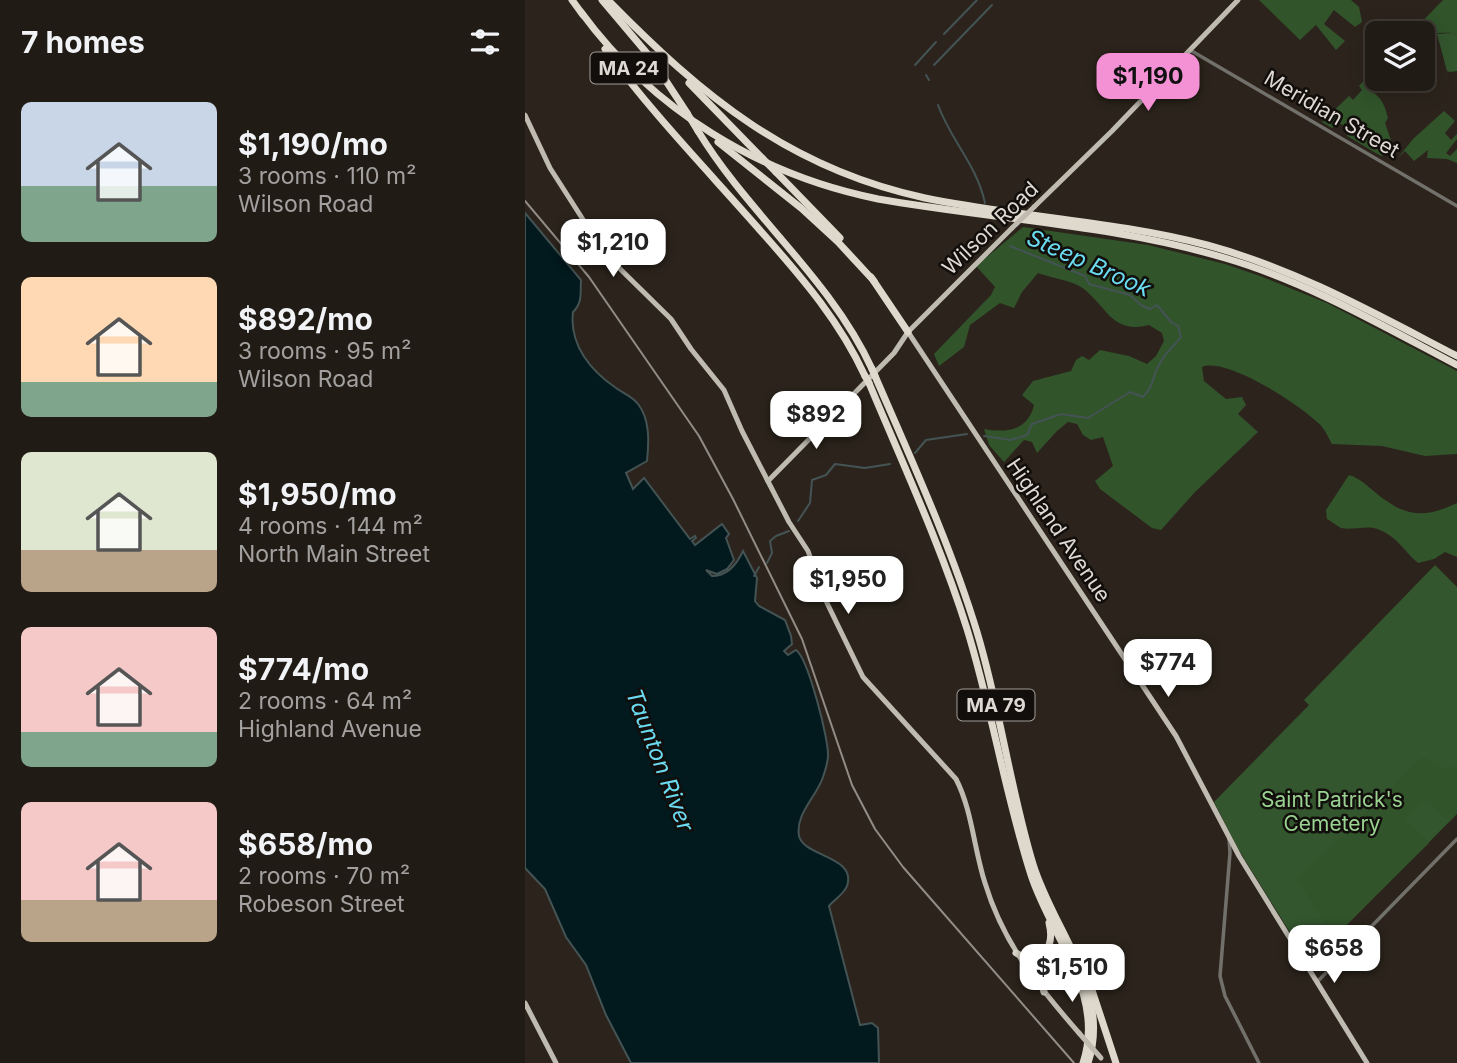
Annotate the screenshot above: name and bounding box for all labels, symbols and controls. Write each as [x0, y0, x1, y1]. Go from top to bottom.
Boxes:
map controls [1365, 21, 1435, 91]
button: layers [1365, 21, 1435, 91]
icon: filters [466, 23, 504, 61]
text: 7 homes [21, 24, 145, 60]
road number: MA 24 [591, 52, 667, 83]
pin: $1,190 [1091, 54, 1205, 113]
text: $1,190 [1113, 62, 1183, 90]
street label: Meridian Street [1260, 65, 1404, 163]
text: $1,190/mo [238, 126, 388, 162]
icon: home [77, 130, 161, 214]
text: 3 rooms · 110 m² [238, 162, 416, 190]
street label: Wilson Road [937, 176, 1043, 280]
text: Wilson Road [238, 190, 373, 218]
pin: $1,210 [556, 219, 670, 279]
water label: Steep Brook [1023, 223, 1156, 303]
text: $1,210 [577, 228, 649, 256]
text: $892/mo [238, 301, 373, 337]
icon: home [77, 305, 161, 389]
text: 3 rooms · 95 m² [238, 337, 411, 365]
text: Wilson Road [238, 365, 373, 393]
pin: $892 [775, 392, 857, 451]
text: $892 [786, 400, 846, 428]
street label: Highland Avenue [1002, 453, 1116, 607]
text: $1,950/mo [238, 476, 397, 512]
icon: home [77, 480, 161, 564]
text: 4 rooms · 144 m² [238, 512, 423, 540]
text: North Main Street [238, 540, 430, 568]
pin: $1,950 [791, 556, 905, 616]
text: $1,950 [809, 565, 887, 593]
pin: $774 [1127, 640, 1209, 699]
text: $774 [1140, 648, 1196, 676]
text: $774/mo [238, 651, 369, 687]
icon: home [77, 655, 161, 739]
water label: Taunton River [620, 685, 700, 836]
text: 2 rooms · 64 m² [238, 687, 412, 715]
road number: MA 79 [958, 690, 1035, 720]
text: Highland Avenue [238, 715, 422, 743]
park label: Saint Patrick's Cemetery [1261, 787, 1403, 836]
text: $658/mo [238, 826, 373, 862]
icon: home [77, 830, 161, 914]
text: 2 rooms · 70 m² [238, 862, 410, 890]
text: Robeson Street [238, 890, 405, 918]
pin: $658 [1293, 926, 1375, 985]
text: $658 [1304, 934, 1364, 962]
pin: $1,510 [1015, 944, 1129, 1004]
text: $1,510 [1036, 953, 1108, 981]

